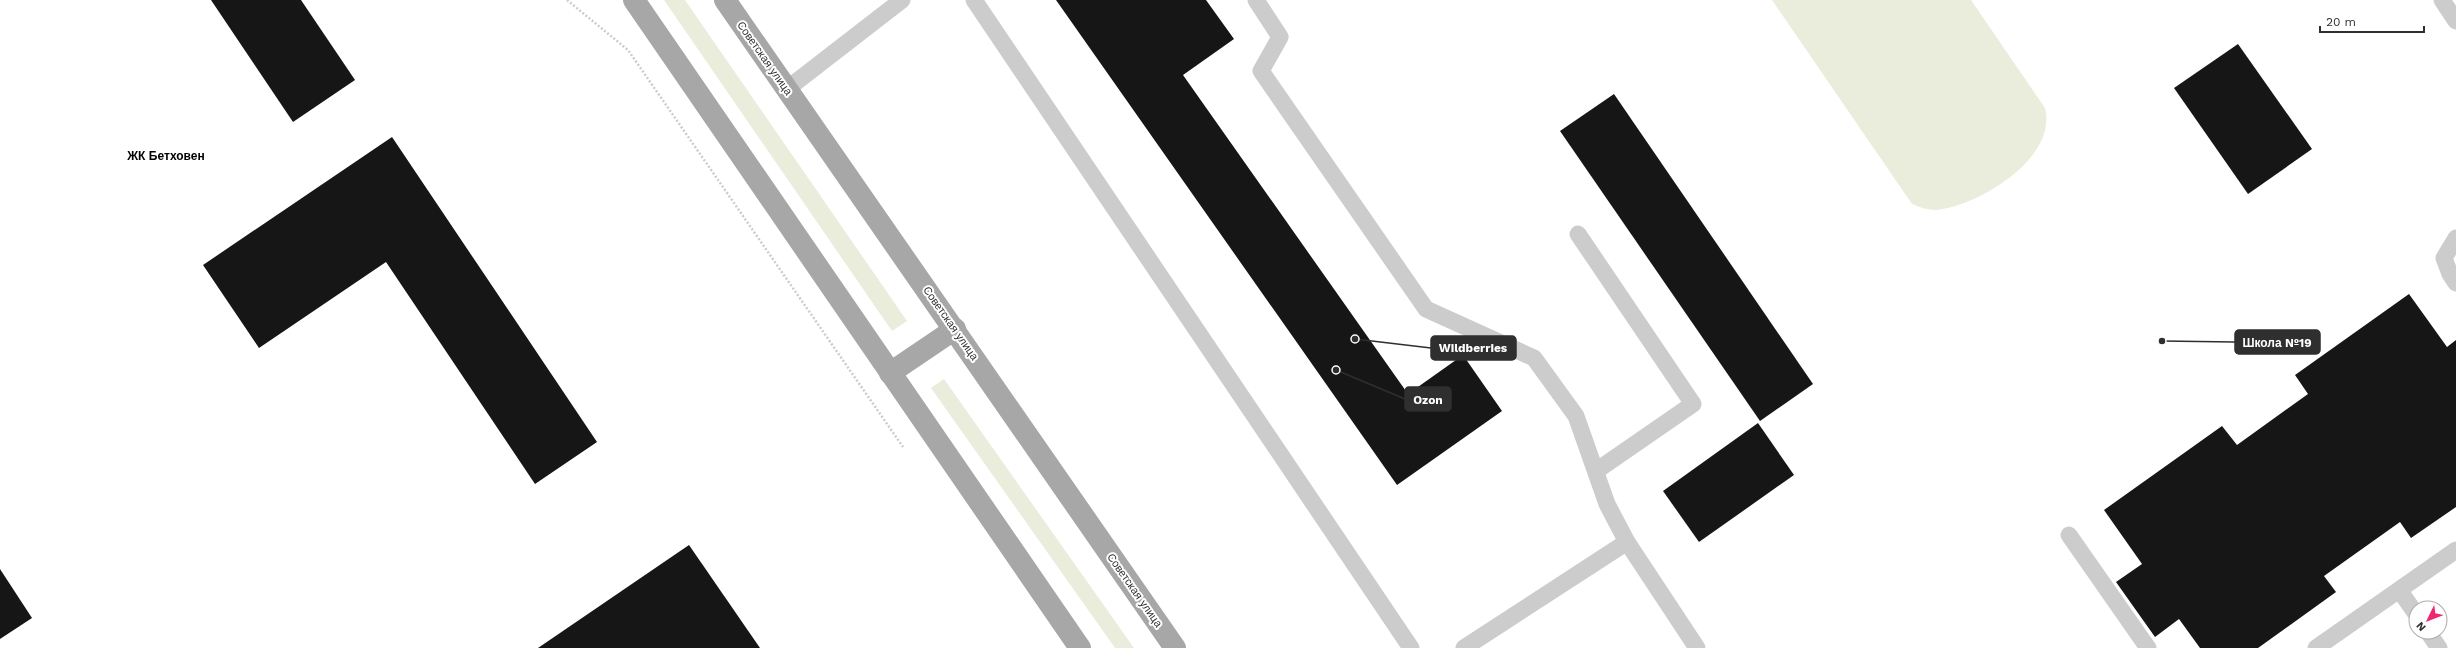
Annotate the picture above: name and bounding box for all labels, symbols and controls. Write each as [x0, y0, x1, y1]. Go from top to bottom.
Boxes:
scale bar [2320, 8, 2424, 34]
text: 20 m [2326, 15, 2356, 29]
street label: Советская улица [734, 19, 795, 98]
district label: ЖК Бетховен [126, 149, 205, 163]
street label: Советская улица [920, 284, 981, 363]
callout: Школа №19 [2235, 330, 2320, 354]
callout: Wildberries [1431, 336, 1516, 360]
text: Школа №19 [2242, 336, 2312, 350]
text: Wildberries [1439, 341, 1508, 355]
callout: Ozon [1405, 387, 1451, 411]
text: Ozon [1413, 393, 1443, 407]
street label: Советская улица [1104, 551, 1165, 630]
north arrow [2408, 600, 2448, 640]
text: N [2414, 619, 2429, 634]

